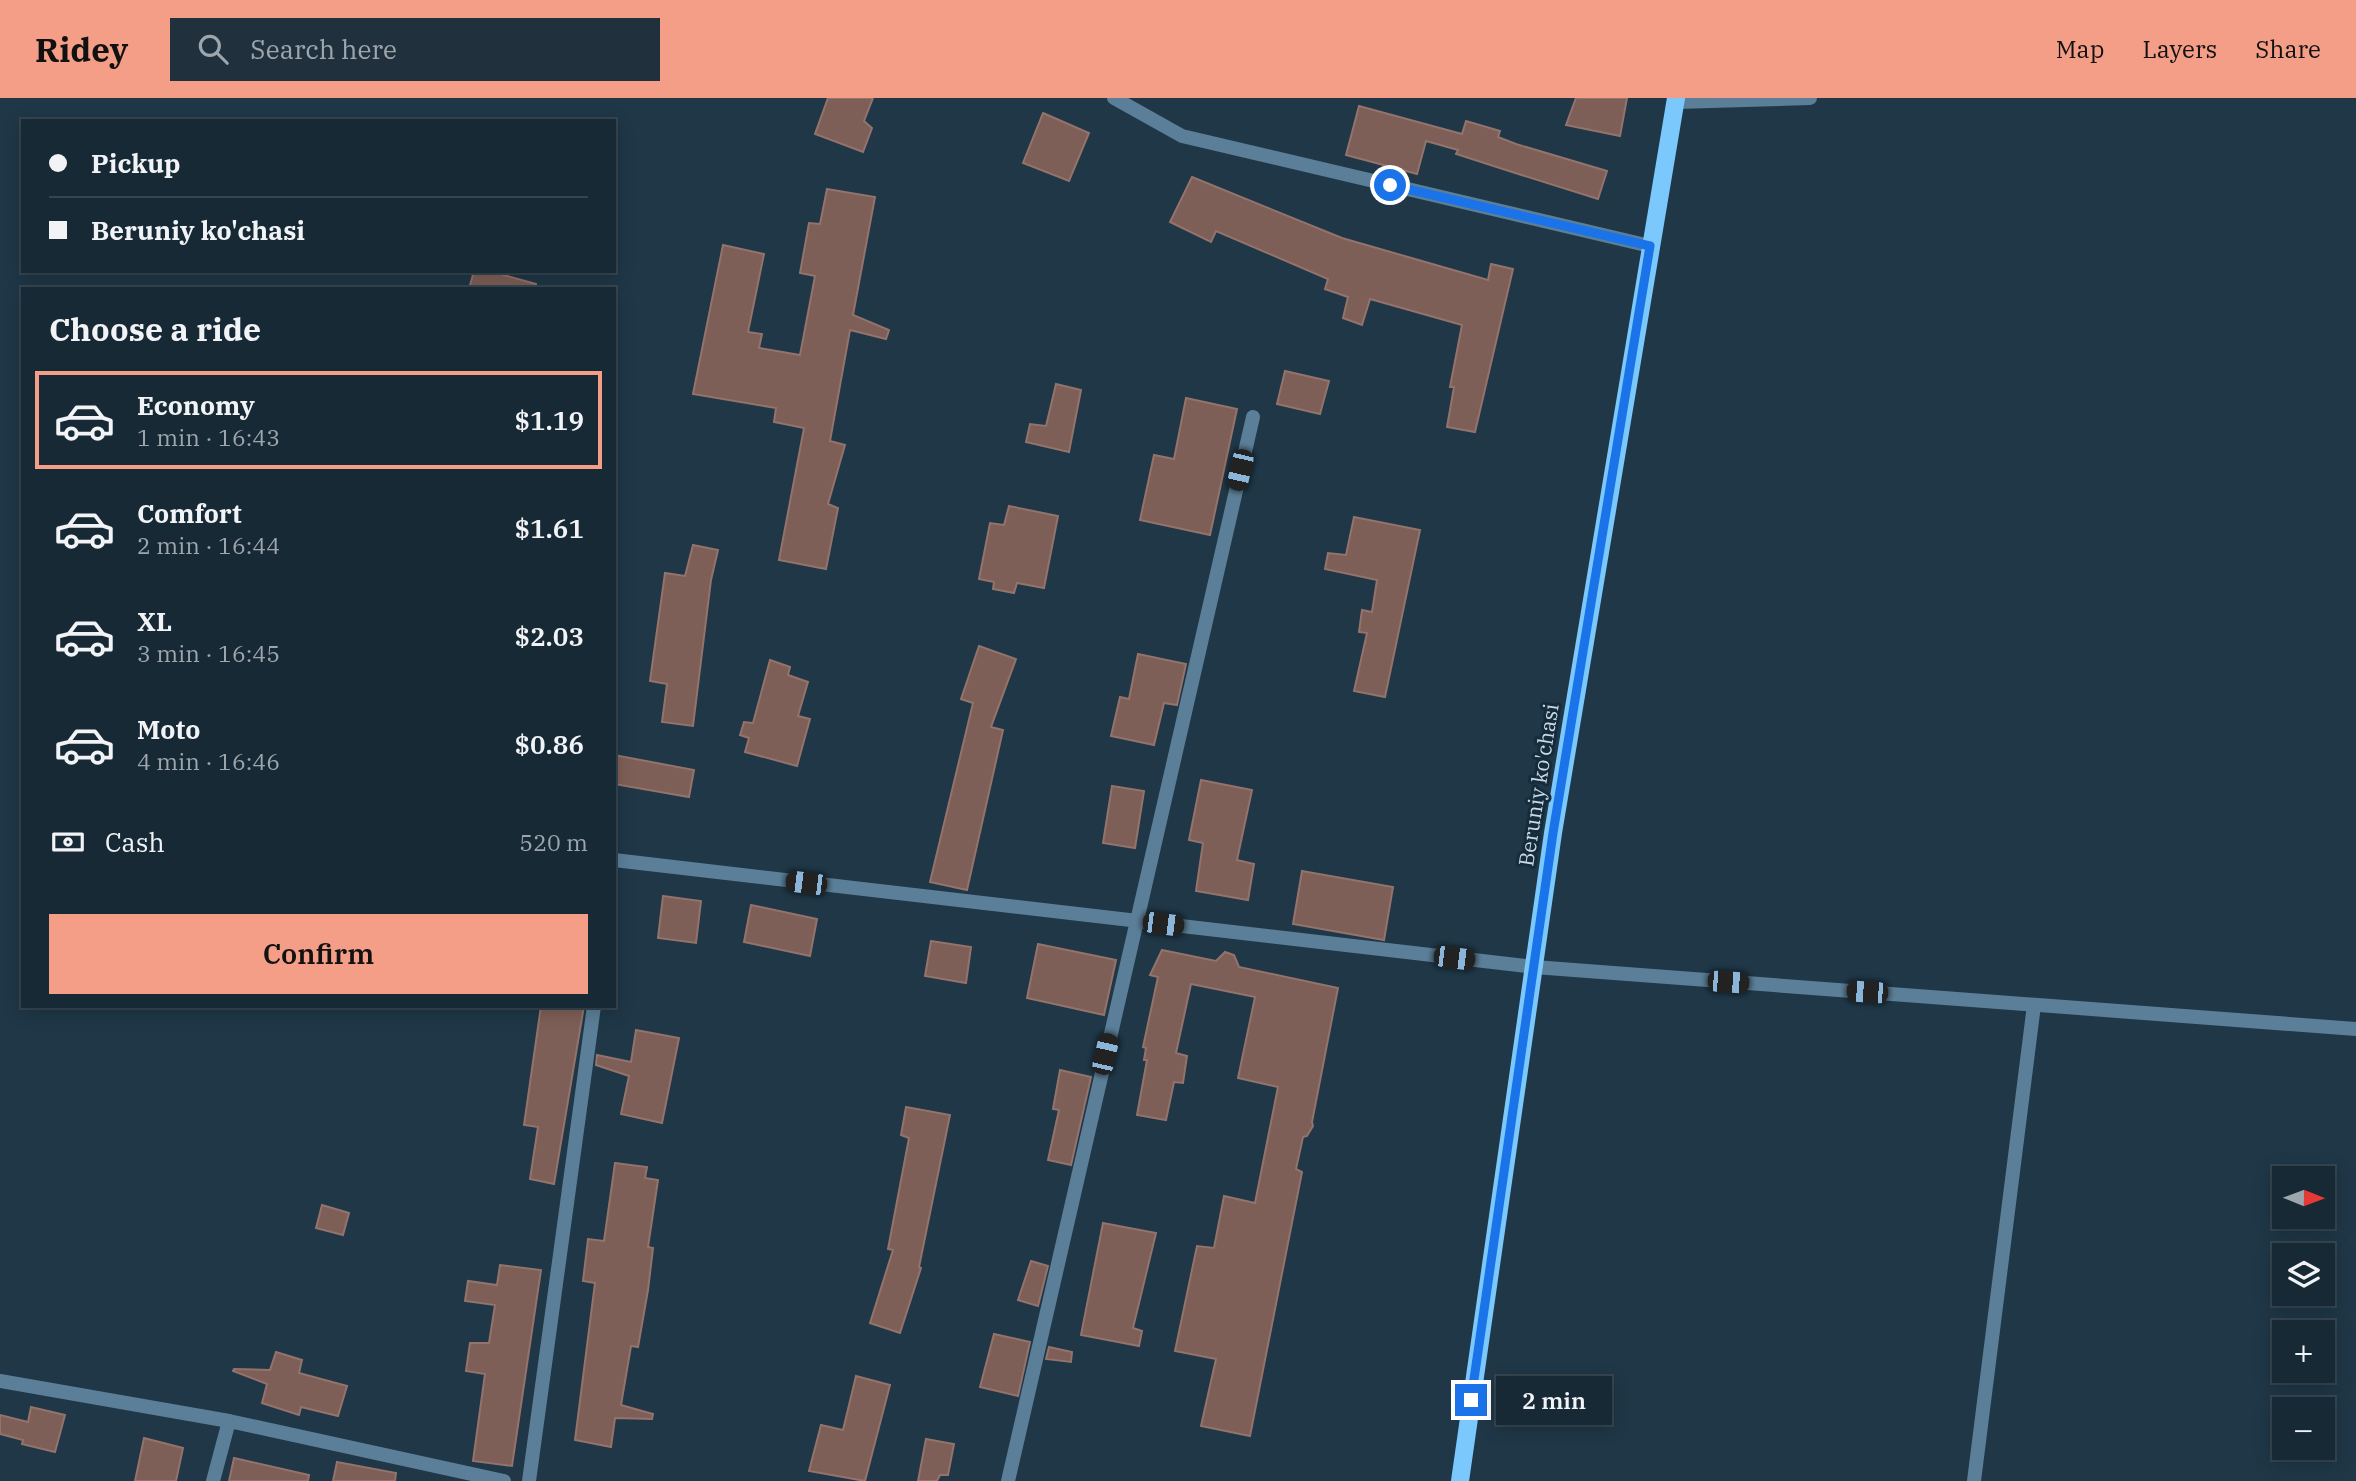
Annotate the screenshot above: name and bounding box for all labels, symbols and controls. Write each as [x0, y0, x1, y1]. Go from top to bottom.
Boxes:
search box [170, 18, 660, 81]
text: Ridey [35, 28, 128, 71]
icon: search [194, 30, 232, 68]
text: Search here [250, 32, 397, 66]
text: Map [2056, 33, 2104, 65]
text: Layers [2142, 33, 2217, 65]
text: Share [2255, 33, 2321, 65]
text: Pickup [91, 146, 181, 180]
route start [1374, 169, 1406, 201]
text: Beruniy ko'chasi [91, 213, 305, 247]
text: Choose a ride [49, 308, 261, 350]
text: Economy [137, 388, 255, 422]
icon: car [53, 389, 116, 452]
text: $1.19 [515, 403, 584, 437]
text: 1 min · 16:43 [137, 422, 280, 452]
car [1226, 447, 1255, 493]
text: Comfort [137, 496, 242, 530]
icon: car [53, 497, 116, 560]
text: $1.61 [515, 511, 584, 545]
text: 2 min · 16:44 [137, 530, 280, 560]
text: XL [137, 604, 172, 638]
icon: car [53, 605, 116, 668]
text: $2.03 [515, 619, 584, 653]
text: 3 min · 16:45 [137, 638, 280, 668]
street label: Beruniy ko'chasi [1511, 701, 1565, 868]
text: Moto [137, 712, 200, 746]
icon: car [53, 713, 116, 776]
text: $0.86 [515, 727, 584, 761]
text: 4 min · 16:46 [137, 746, 280, 776]
icon: cash [49, 823, 87, 861]
text: Cash [105, 825, 165, 859]
text: 520 m [519, 827, 588, 857]
car [784, 870, 829, 896]
car [1141, 911, 1186, 937]
button: Confirm [49, 914, 588, 994]
car [1432, 945, 1477, 971]
car [1707, 970, 1750, 994]
car [1846, 980, 1889, 1004]
car [1091, 1031, 1120, 1077]
north arrow [2272, 1166, 2334, 1228]
map controls [2272, 1166, 2335, 1460]
button: layers [2272, 1243, 2335, 1306]
button: + [2272, 1320, 2335, 1383]
callout: 2 min [1496, 1376, 1611, 1424]
route end [1455, 1384, 1487, 1416]
text: 2 min [1522, 1385, 1586, 1415]
button: − [2272, 1397, 2335, 1460]

